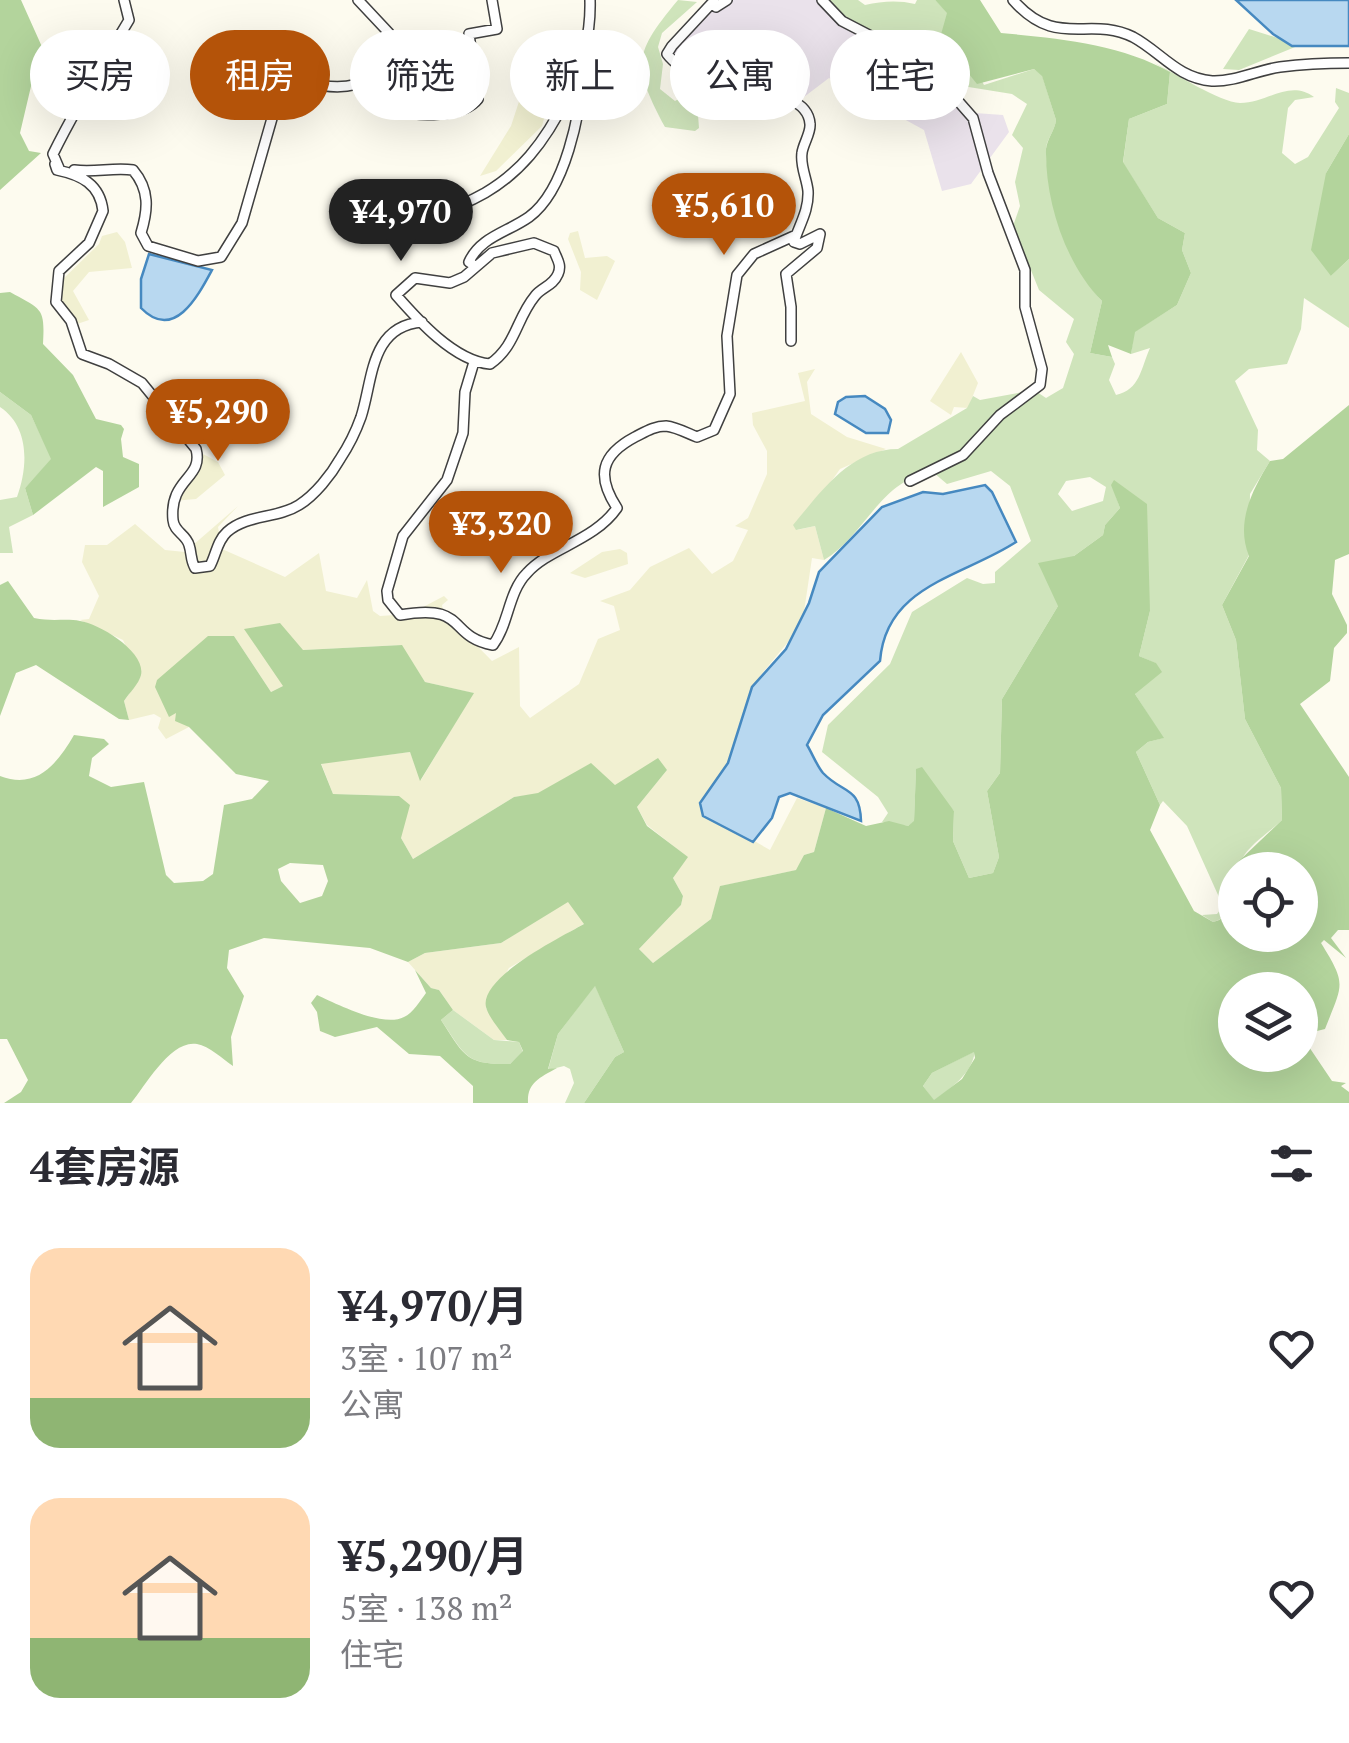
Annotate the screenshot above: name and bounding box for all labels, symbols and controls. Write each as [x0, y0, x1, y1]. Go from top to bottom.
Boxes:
chip: 买房 [30, 30, 170, 120]
chip: 租房 [190, 30, 330, 120]
chip: 筛选 [350, 30, 490, 120]
chip: 新上 [510, 30, 650, 120]
chip: 公寓 [670, 30, 810, 120]
chip: 住宅 [830, 30, 970, 120]
pin: ¥5,610 [643, 173, 805, 258]
pin: ¥4,970 [320, 179, 482, 264]
text: ¥5,610 [674, 184, 774, 226]
text: ¥4,970 [351, 190, 451, 232]
pin: ¥5,290 [137, 379, 299, 464]
text: ¥5,290 [168, 390, 268, 432]
pin: ¥3,320 [420, 491, 582, 576]
text: ¥3,320 [451, 502, 551, 544]
map controls [1218, 852, 1318, 1072]
button: locate [1218, 852, 1318, 952]
button: layers [1218, 972, 1318, 1072]
icon: filters [1264, 1136, 1319, 1191]
text: 4套房源 [30, 1138, 180, 1194]
text: ¥4,970/月 [340, 1277, 528, 1333]
icon: home [110, 1288, 230, 1408]
icon: heart [1264, 1321, 1319, 1376]
text: 3室 · 107 m² [340, 1337, 513, 1379]
text: 公寓 [340, 1383, 404, 1425]
text: ¥5,290/月 [340, 1527, 528, 1583]
icon: home [110, 1538, 230, 1658]
icon: heart [1264, 1571, 1319, 1626]
text: 5室 · 138 m² [340, 1587, 513, 1629]
text: 住宅 [340, 1633, 404, 1675]

